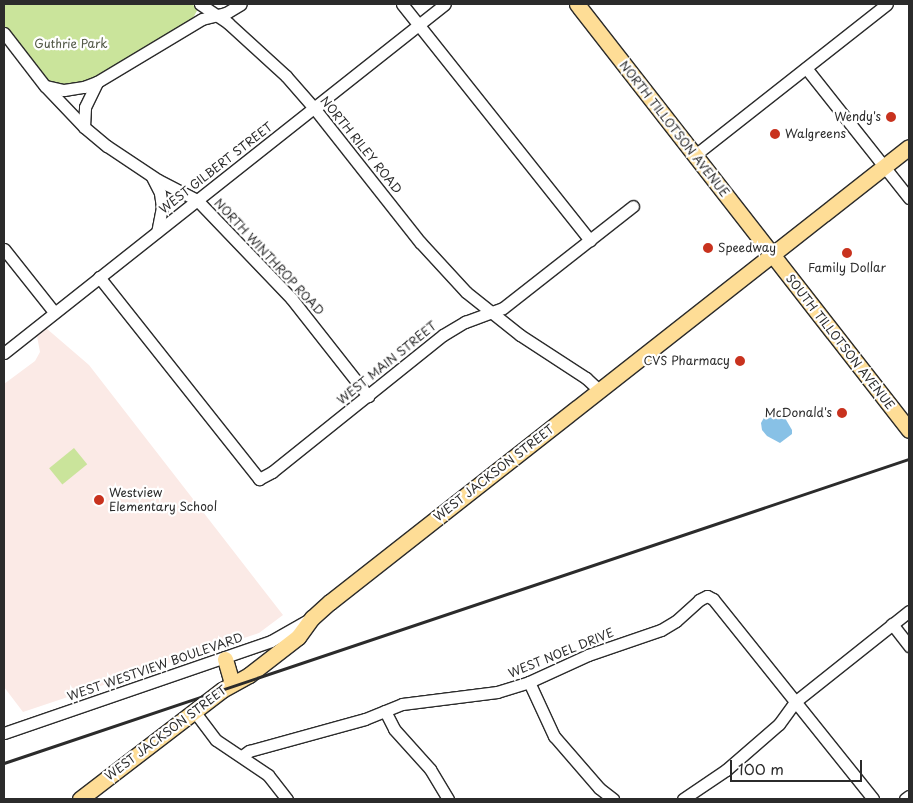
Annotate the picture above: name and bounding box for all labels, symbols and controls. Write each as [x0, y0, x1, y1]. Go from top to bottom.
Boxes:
park label: Guthrie Park [34, 37, 108, 51]
street label: NORTH TILLOTSON AVENUE [616, 58, 732, 200]
street label: NORTH RILEY ROAD [317, 93, 405, 197]
place label: Wendy's [834, 110, 881, 124]
marker: Wendy's [885, 111, 897, 123]
street label: WEST GILBERT STREET [155, 118, 277, 218]
place label: Walgreens [785, 127, 846, 141]
marker: Walgreens [769, 128, 781, 140]
street label: NORTH WINTHROP ROAD [210, 195, 328, 319]
place label: Speedway [718, 241, 776, 255]
marker: Speedway [702, 242, 714, 254]
marker: Family Dollar [841, 247, 853, 259]
place label: Family Dollar [808, 261, 886, 275]
street label: SOUTH TILLOTSON AVENUE [783, 271, 897, 413]
street label: WEST MAIN STREET [334, 318, 440, 408]
place label: CVS Pharmacy [642, 354, 730, 368]
marker: CVS Pharmacy [734, 355, 746, 367]
place label: McDonald's [765, 406, 832, 420]
marker: McDonald's [836, 407, 848, 419]
street label: WEST JACKSON STREET [430, 421, 558, 525]
place label: Westview Elementary School [109, 486, 217, 514]
marker: Westview Elementary School [93, 494, 105, 506]
street label: WEST NOEL DRIVE [506, 625, 616, 681]
street label: WEST WESTVIEW BOULEVARD [65, 630, 245, 704]
street label: WEST JACKSON STREET [102, 682, 230, 784]
scale bar [733, 750, 866, 782]
text: 100 m [738, 757, 784, 780]

